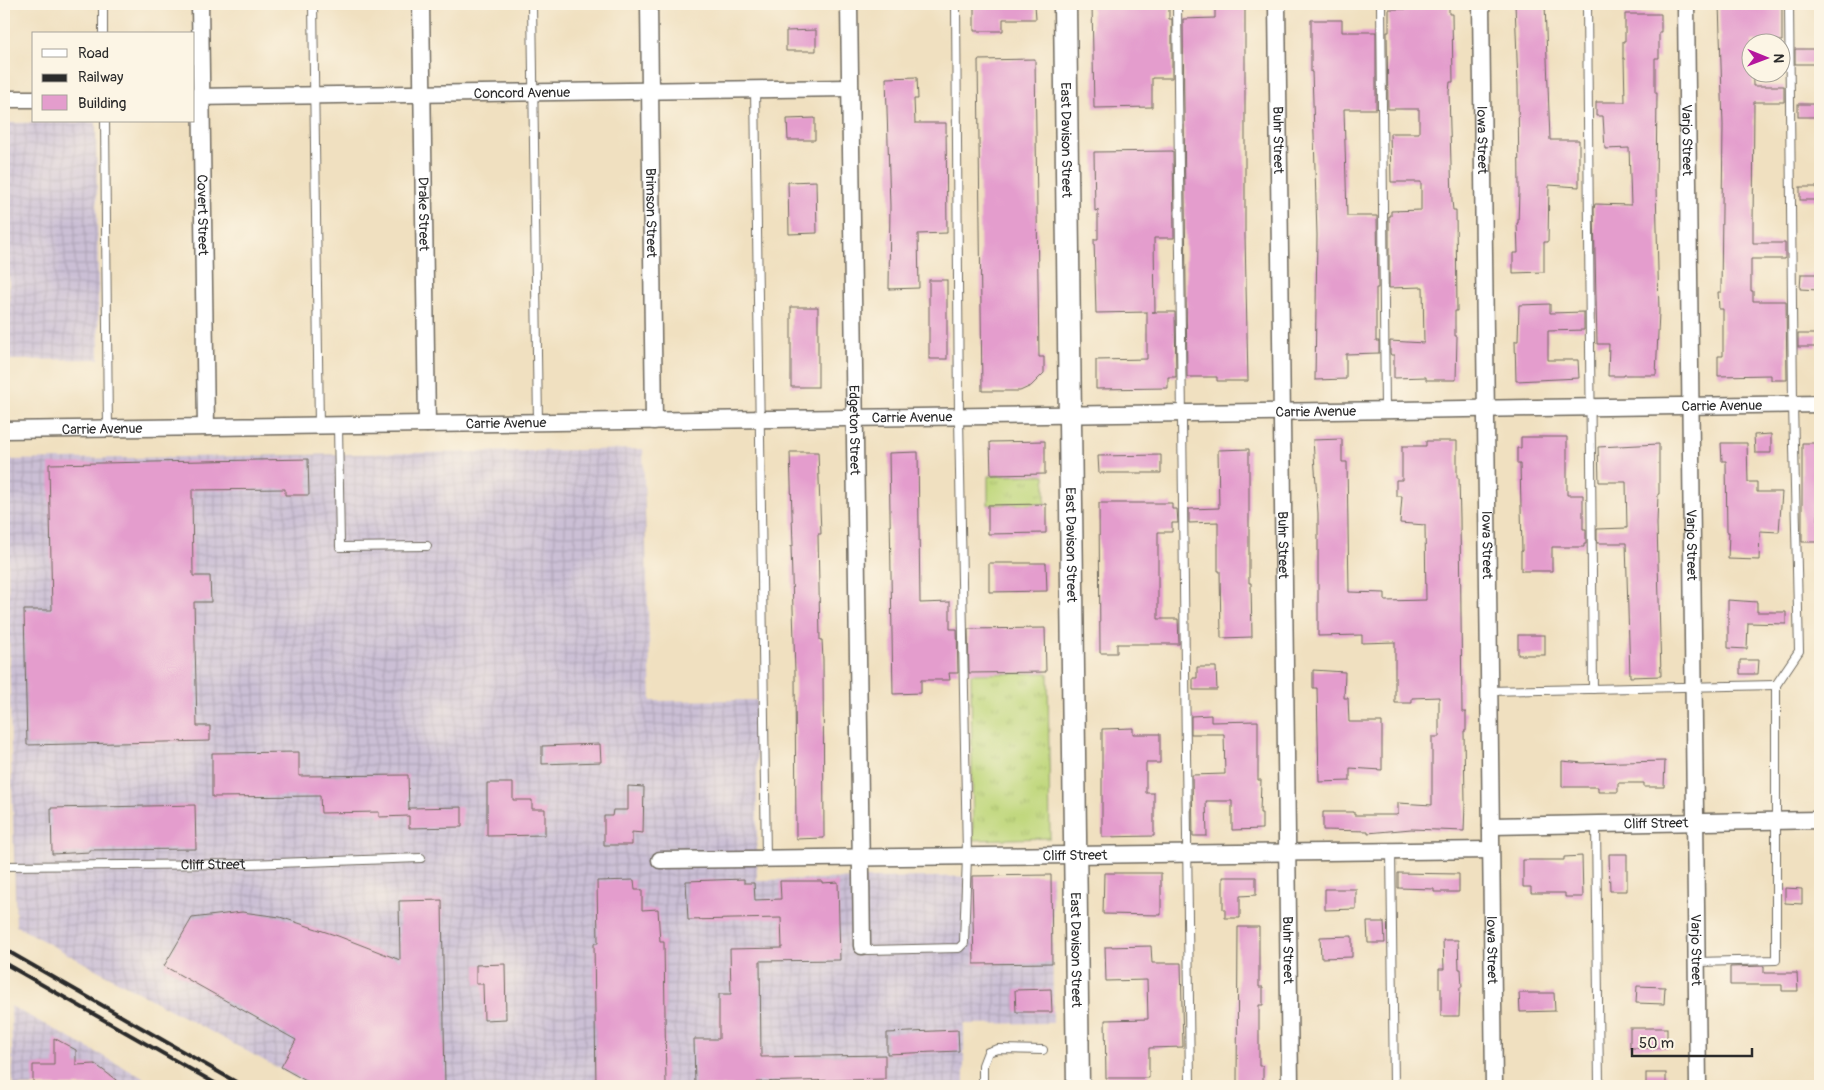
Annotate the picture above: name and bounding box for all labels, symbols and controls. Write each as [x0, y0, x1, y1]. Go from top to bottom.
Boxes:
legend [32, 32, 195, 122]
north arrow [1742, 32, 1792, 82]
text: Road [78, 44, 109, 63]
text: N [1770, 53, 1787, 63]
text: Railway [78, 68, 124, 87]
street label: East Davison Street [1057, 82, 1076, 198]
street label: Concord Avenue [474, 83, 570, 102]
text: Building [78, 94, 126, 113]
street label: Varjo Street [1679, 104, 1696, 176]
street label: Buhr Street [1270, 106, 1288, 174]
street label: Iowa Street [1474, 106, 1492, 175]
street label: Brimson Street [642, 168, 661, 258]
street label: Covert Street [194, 174, 212, 256]
street label: Drake Street [415, 177, 433, 251]
street label: Edgeton Street [846, 385, 864, 475]
street label: Carrie Avenue [1681, 396, 1762, 414]
street label: Carrie Avenue [1275, 402, 1356, 420]
street label: Carrie Avenue [871, 408, 952, 426]
street label: Carrie Avenue [465, 414, 547, 432]
street label: Carrie Avenue [62, 420, 143, 438]
street label: East Davison Street [1062, 487, 1081, 603]
street label: Varjo Street [1683, 509, 1701, 581]
street label: Buhr Street [1275, 511, 1292, 579]
street label: Iowa Street [1479, 511, 1496, 580]
street label: Cliff Street [1623, 814, 1689, 832]
street label: Cliff Street [1043, 846, 1108, 864]
street label: Cliff Street [181, 855, 246, 873]
street label: East Davison Street [1067, 892, 1086, 1008]
street label: Varjo Street [1688, 914, 1705, 986]
street label: Buhr Street [1279, 916, 1297, 984]
street label: Iowa Street [1483, 916, 1501, 985]
scale bar [1632, 1025, 1752, 1057]
text: 50 m [1639, 1034, 1674, 1053]

